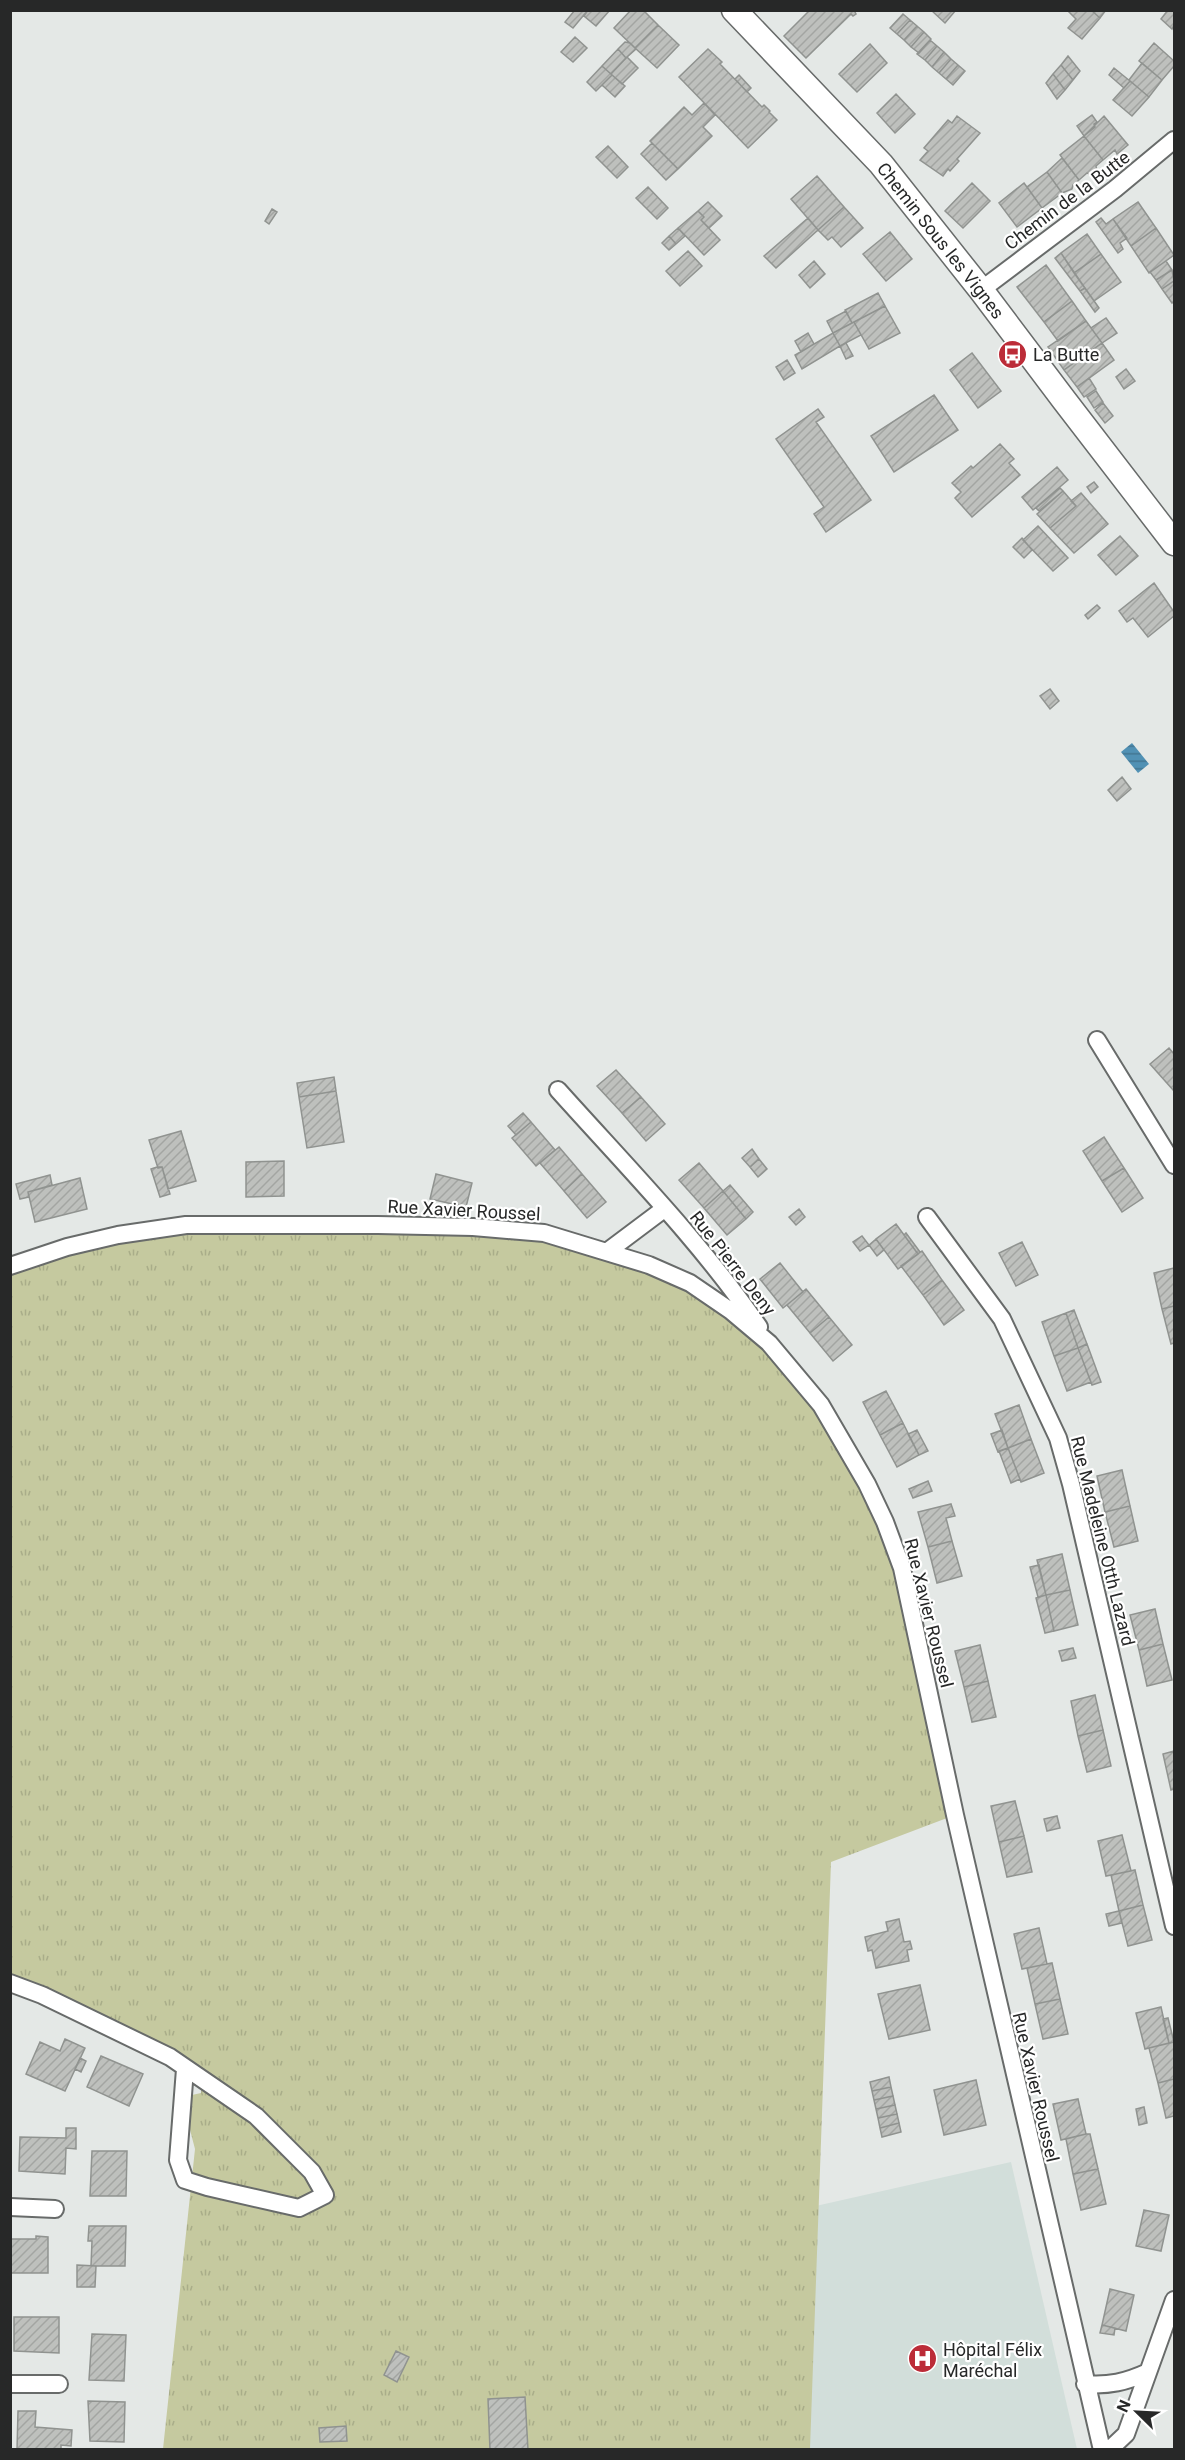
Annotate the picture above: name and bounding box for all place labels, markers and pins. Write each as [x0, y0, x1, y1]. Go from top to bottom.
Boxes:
bus stop icon: La Butte [996, 338, 1028, 370]
place label: La Butte [1033, 344, 1099, 365]
place label: Hôpital Félix Maréchal [943, 2339, 1042, 2381]
hospital icon: Hôpital Félix Maréchal [906, 2343, 938, 2375]

